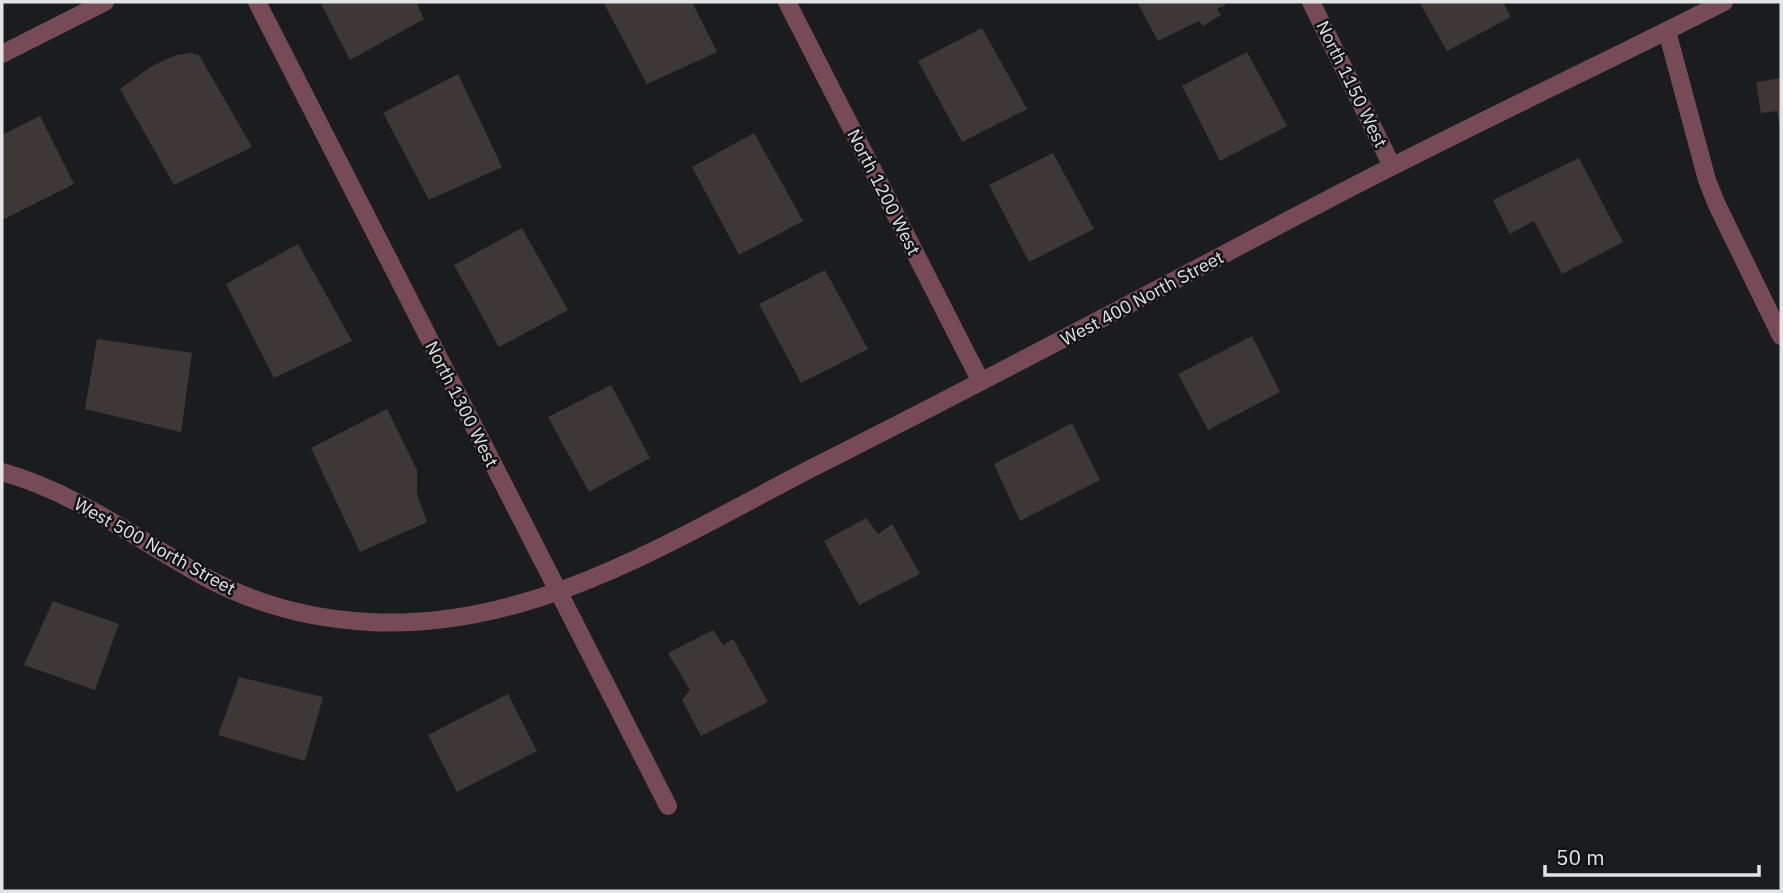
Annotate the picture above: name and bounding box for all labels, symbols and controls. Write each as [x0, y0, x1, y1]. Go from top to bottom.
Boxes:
street label: North 1150 West [1311, 17, 1393, 151]
street label: North 1200 West [842, 125, 926, 259]
street label: West 400 North Street [1057, 245, 1227, 351]
street label: North 1300 West [420, 337, 504, 471]
street label: West 500 North Street [70, 492, 240, 600]
scale bar [1545, 834, 1758, 878]
text: 50 m [1556, 843, 1605, 871]

